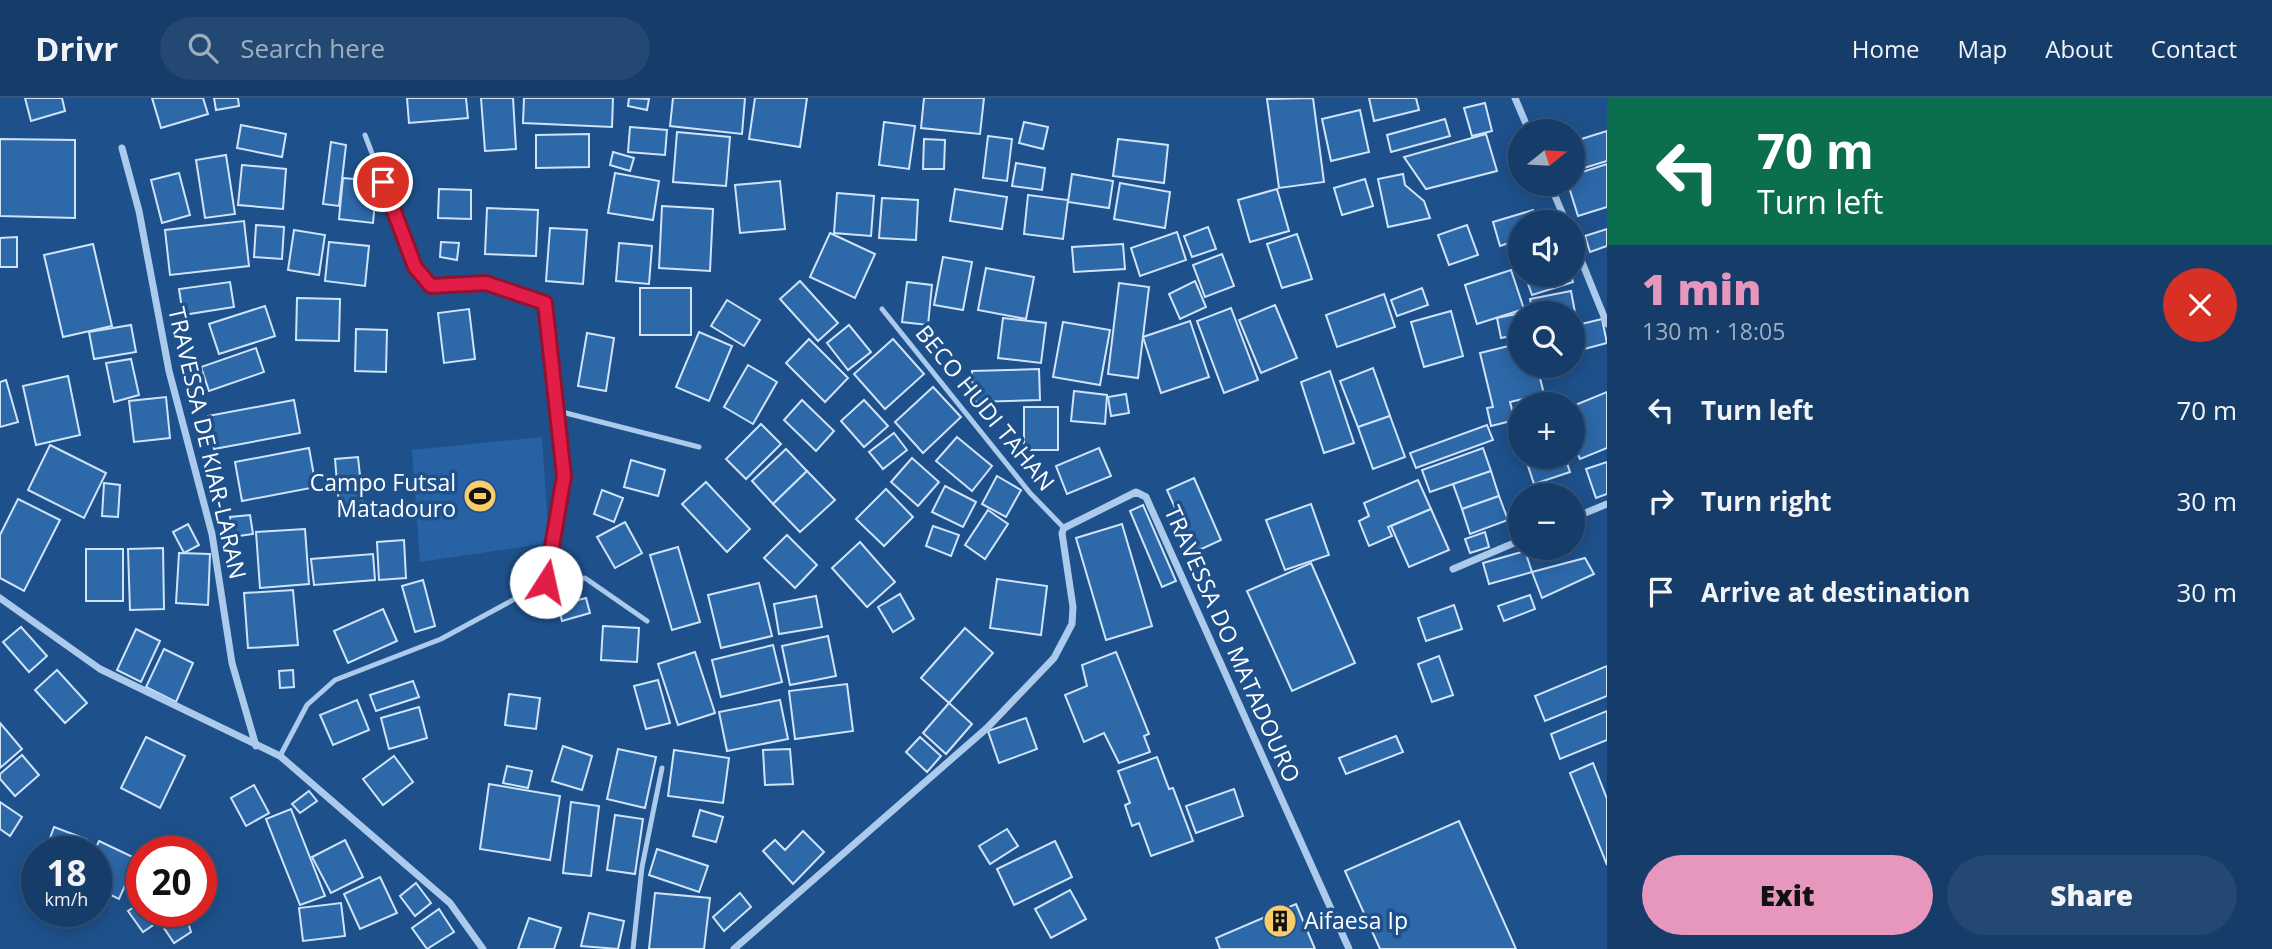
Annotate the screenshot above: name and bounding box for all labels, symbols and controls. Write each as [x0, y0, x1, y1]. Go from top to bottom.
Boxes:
search box [160, 17, 650, 80]
text: Drivr [35, 26, 118, 71]
icon: search [184, 29, 222, 67]
text: Search here [240, 30, 385, 66]
text: Home [1852, 32, 1920, 65]
text: Map [1958, 32, 2007, 65]
text: About [2045, 32, 2113, 65]
text: Contact [2151, 32, 2237, 65]
text: 70 m [1757, 117, 1874, 183]
north arrow [1508, 119, 1586, 196]
map controls [1508, 119, 1585, 560]
icon: left [1642, 126, 1733, 217]
pin [353, 152, 413, 212]
icon: arrive [364, 163, 402, 201]
text: Turn left [1757, 180, 1883, 223]
button: sound [1508, 210, 1585, 287]
text: 1 min [1642, 260, 1761, 317]
button: close [2163, 268, 2237, 342]
button: search [1508, 301, 1585, 378]
street label: TRAVESSA DE KIAR-LARAN [161, 304, 255, 582]
text: 130 m · 18:05 [1642, 315, 1785, 347]
street label: BECO HUDI TAHAN [909, 318, 1063, 497]
icon: left [1642, 391, 1680, 429]
button: + [1508, 392, 1585, 469]
text: Turn left [1701, 392, 1813, 428]
text: 70 m [2176, 392, 2237, 428]
place label: Campo Futsal Matadouro [310, 466, 456, 524]
sports icon: Campo Futsal Matadouro [461, 477, 499, 515]
icon: right [1642, 482, 1680, 520]
button: − [1508, 483, 1585, 560]
text: Turn right [1701, 483, 1832, 519]
text: 30 m [2176, 483, 2237, 519]
street label: TRAVESSA DO MATADOURO [1157, 500, 1309, 787]
position arrow [509, 545, 583, 619]
icon: arrive [1642, 573, 1680, 611]
text: Arrive at destination [1701, 574, 1970, 610]
text: 30 m [2176, 574, 2237, 610]
speed limit sign: 20 [126, 836, 217, 927]
text: 18 [46, 849, 87, 896]
button: Exit [1642, 855, 1933, 935]
button: Share [1947, 855, 2237, 935]
text: km/h [45, 887, 88, 911]
building icon: Aifaesa Ip [1261, 902, 1299, 940]
place label: Aifaesa Ip [1304, 904, 1408, 936]

